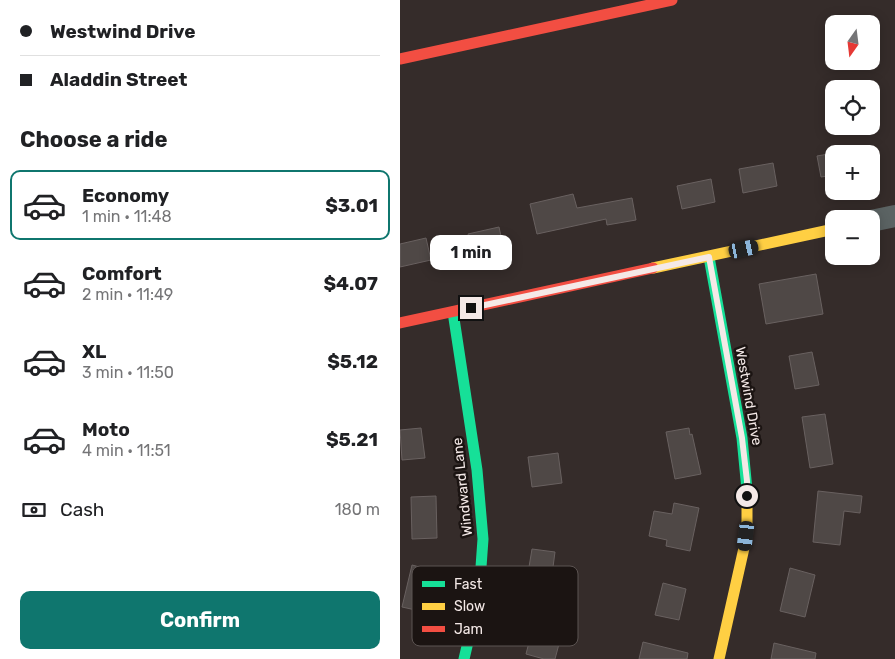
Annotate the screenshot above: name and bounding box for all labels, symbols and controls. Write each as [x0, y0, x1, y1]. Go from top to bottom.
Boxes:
north arrow [825, 15, 880, 70]
map controls [825, 15, 880, 265]
text: Westwind Drive [50, 20, 196, 43]
text: Aladdin Street [50, 68, 187, 91]
button: locate [825, 80, 880, 135]
text: Choose a ride [20, 126, 167, 153]
button: + [825, 145, 880, 200]
icon: car [22, 183, 67, 228]
text: Economy [82, 184, 169, 207]
text: $3.01 [325, 194, 378, 217]
text: 1 min · 11:48 [82, 207, 172, 226]
button: − [825, 210, 880, 265]
callout: 1 min [430, 236, 512, 270]
car [727, 239, 760, 259]
text: 1 min [451, 243, 491, 262]
icon: car [22, 261, 67, 306]
text: Comfort [82, 262, 162, 285]
text: $4.07 [323, 272, 378, 295]
text: 2 min · 11:49 [82, 285, 173, 304]
route end [460, 297, 482, 319]
icon: car [22, 339, 67, 384]
text: XL [82, 340, 106, 363]
street label: Westwind Drive [731, 345, 766, 447]
text: $5.12 [327, 350, 378, 373]
text: 3 min · 11:50 [82, 363, 174, 382]
icon: car [22, 417, 67, 462]
text: Moto [82, 418, 130, 441]
text: $5.21 [326, 428, 378, 451]
street label: Windward Lane [449, 437, 476, 537]
text: 4 min · 11:51 [82, 441, 171, 460]
route start [736, 485, 758, 507]
icon: cash [20, 496, 48, 524]
text: Cash [60, 498, 104, 521]
text: 180 m [335, 500, 380, 519]
car [736, 520, 755, 552]
legend [412, 566, 578, 646]
text: Fast [454, 576, 483, 593]
button: Confirm [20, 591, 380, 649]
text: Slow [454, 598, 485, 615]
text: Jam [454, 621, 483, 638]

